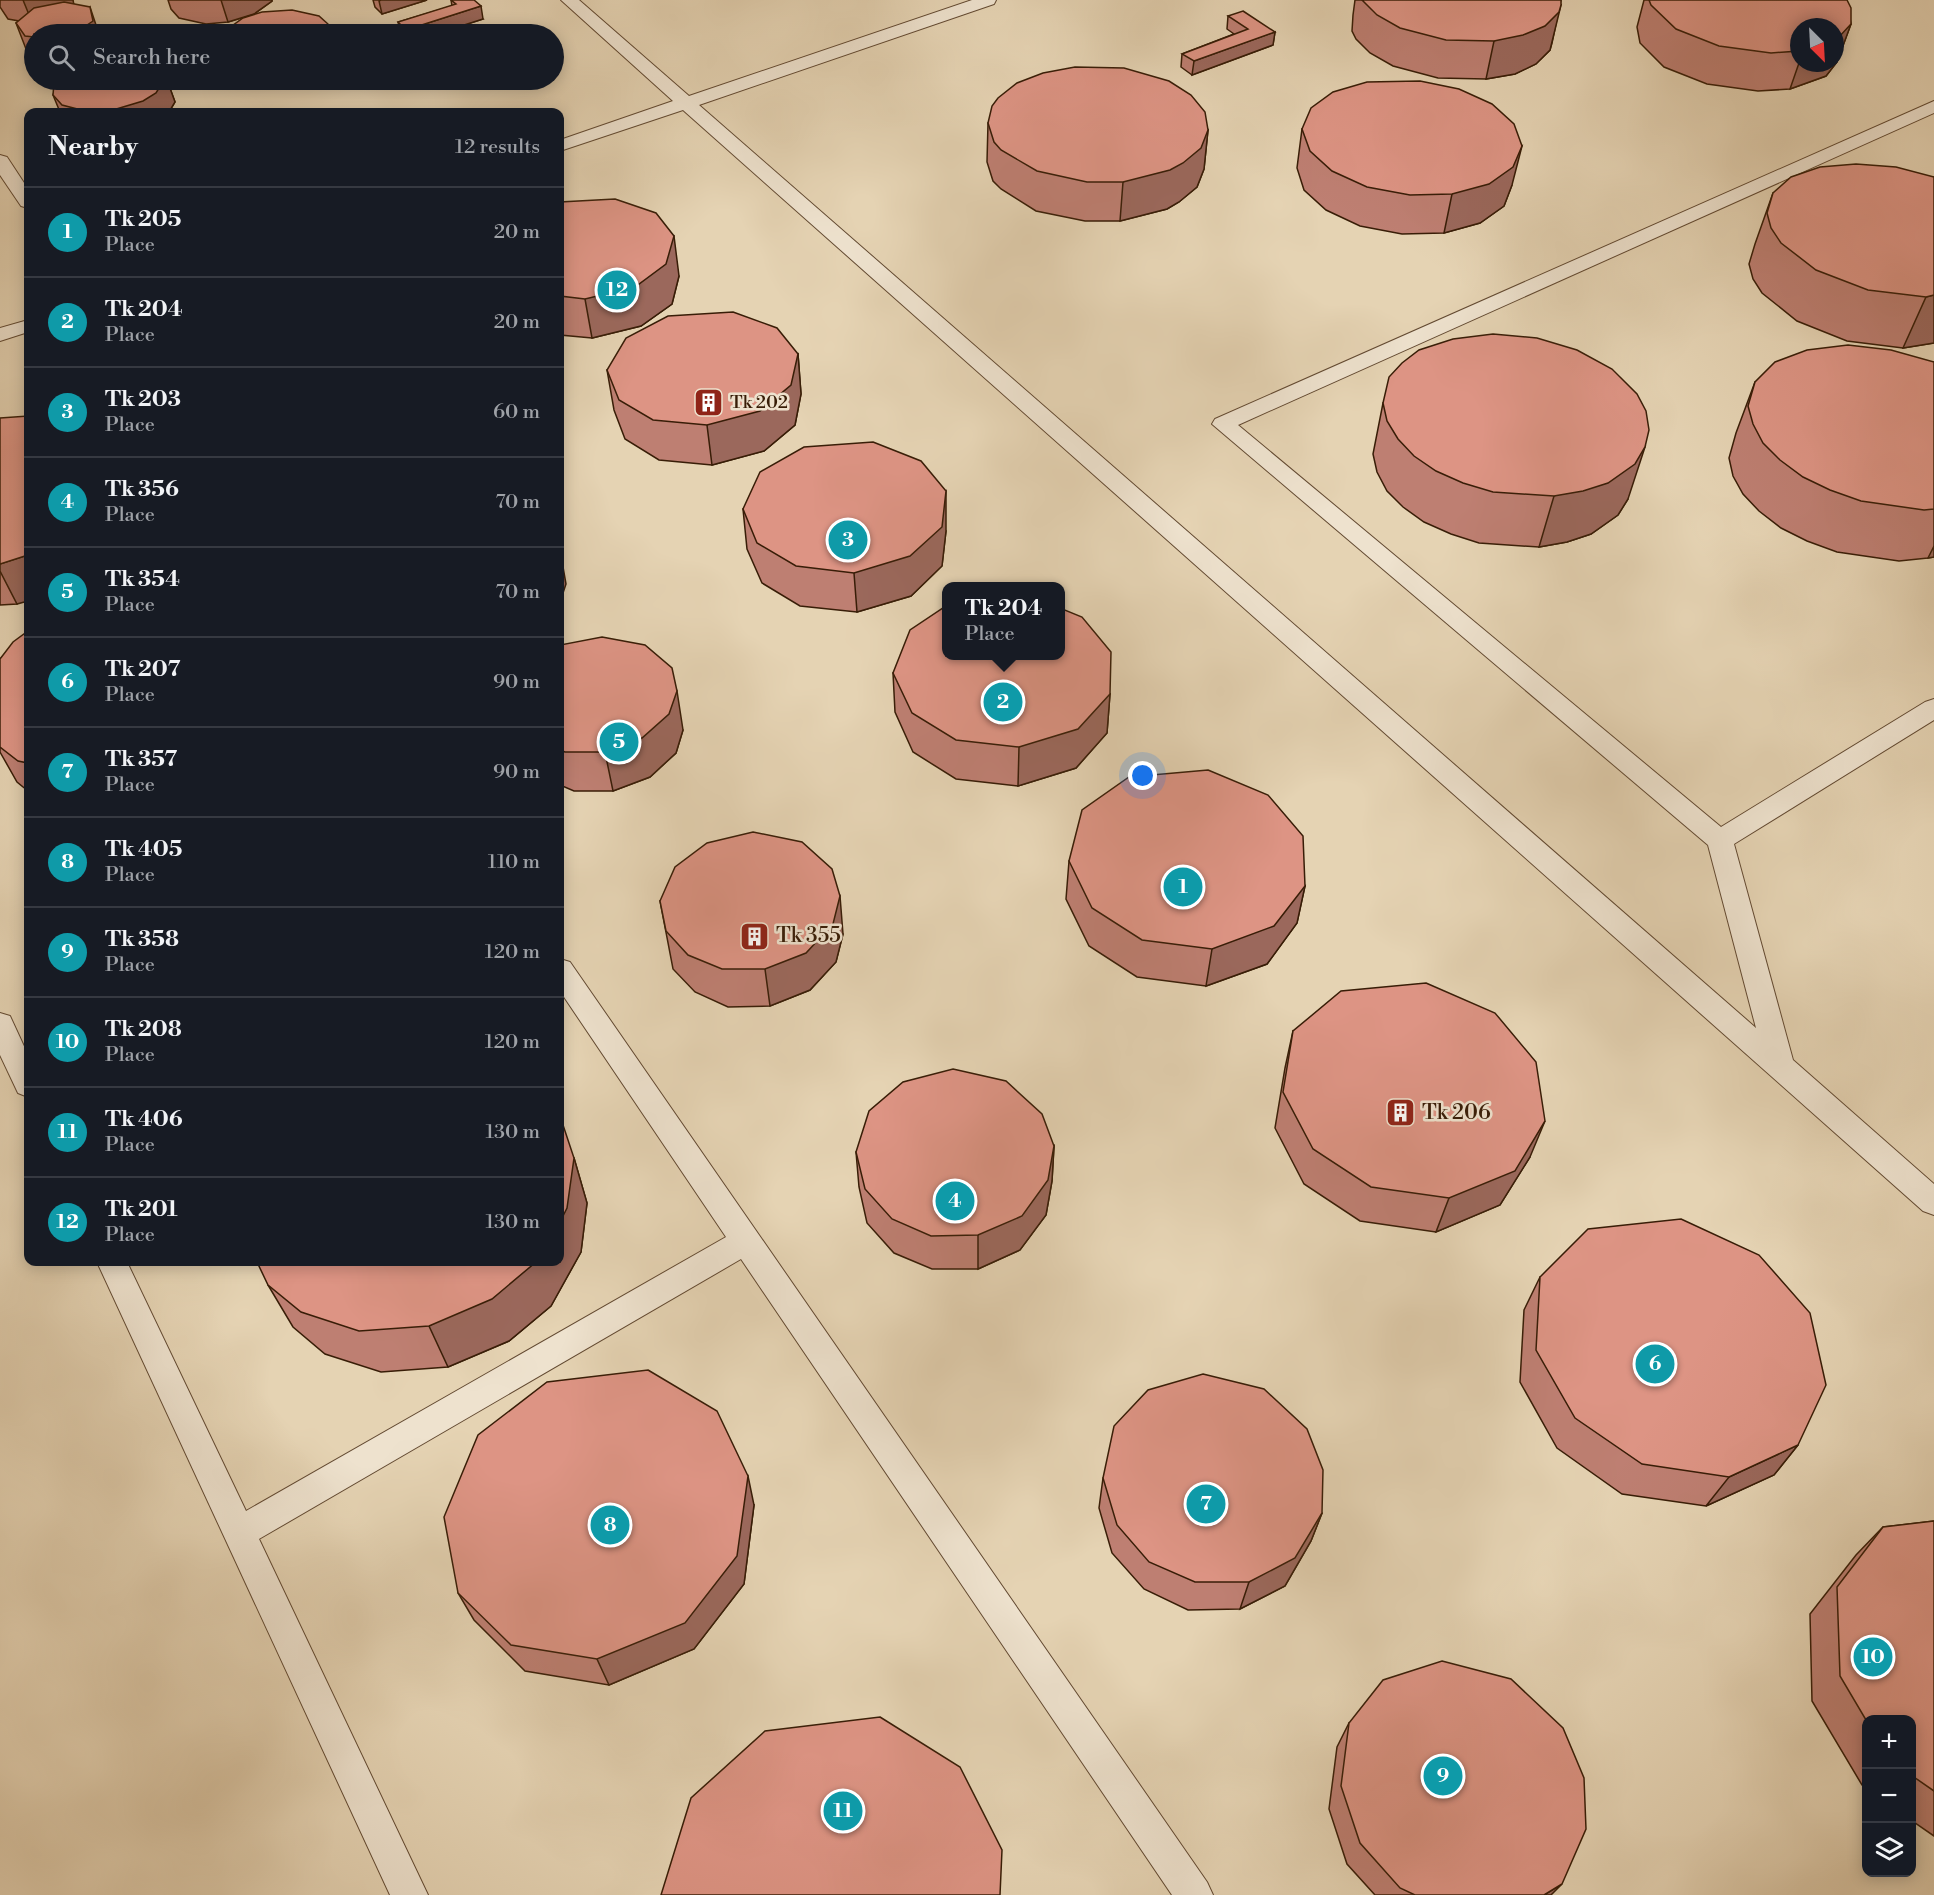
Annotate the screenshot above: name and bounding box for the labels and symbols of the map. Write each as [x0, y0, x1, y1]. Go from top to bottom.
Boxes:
north arrow [1790, 18, 1844, 72]
pin: 12 [598, 268, 636, 312]
building icon: Tk 202 [693, 386, 725, 418]
place label: Tk 202 [730, 391, 788, 414]
pin: 3 [828, 518, 868, 562]
pin: 2 [984, 680, 1022, 724]
pin: 5 [600, 720, 638, 764]
your location [1128, 761, 1157, 790]
pin: 1 [1164, 864, 1202, 910]
building icon: Tk 355 [739, 920, 771, 952]
place label: Tk 355 [776, 923, 841, 949]
building icon: Tk 206 [1385, 1097, 1417, 1129]
place label: Tk 206 [1422, 1100, 1491, 1126]
pin: 4 [936, 1178, 974, 1224]
pin: 6 [1636, 1342, 1674, 1386]
pin: 7 [1186, 1482, 1226, 1526]
pin: 8 [590, 1502, 630, 1547]
pin: 10 [1854, 1634, 1892, 1680]
pin: 9 [1424, 1754, 1462, 1798]
pin: 11 [824, 1788, 862, 1834]

